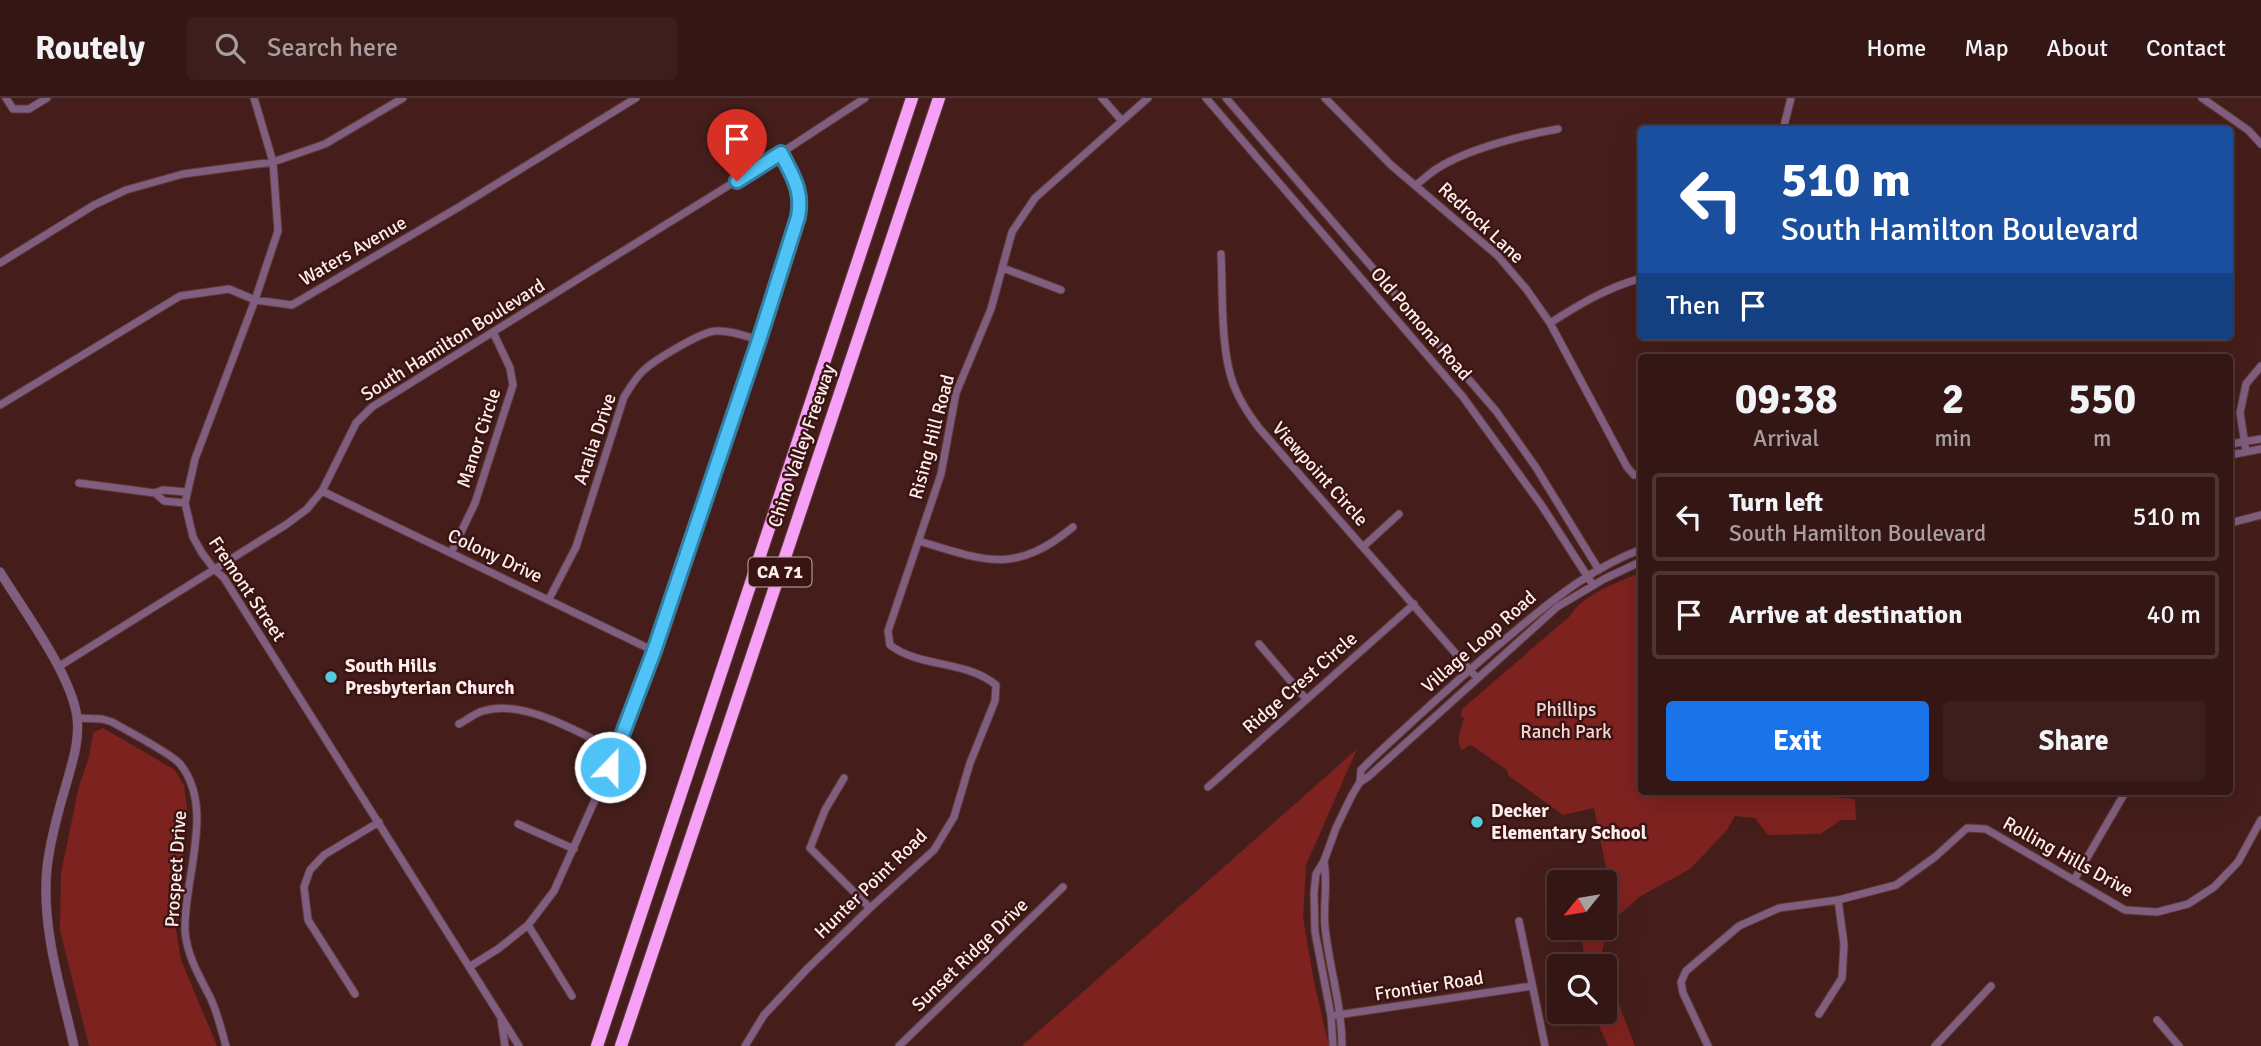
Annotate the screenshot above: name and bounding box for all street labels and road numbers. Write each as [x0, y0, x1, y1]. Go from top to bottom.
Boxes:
street label: Redrock Lane [1433, 177, 1529, 269]
street label: Waters Avenue [295, 211, 411, 291]
street label: Old Pomona Road [1365, 262, 1477, 386]
street label: South Hamilton Boulevard [357, 274, 549, 406]
street label: Chino Valley Freeway [763, 361, 841, 531]
street label: Rising Hill Road [904, 372, 960, 502]
street label: Manor Circle [452, 385, 506, 491]
street label: Aralia Drive [568, 390, 622, 488]
street label: Viewpoint Circle [1267, 417, 1373, 531]
street label: Colony Drive [444, 524, 546, 588]
street label: Fremont Street [203, 532, 291, 646]
road number: CA 71 [748, 558, 812, 586]
street label: Village Loop Road [1417, 586, 1541, 698]
street label: Ridge Crest Circle [1238, 627, 1362, 739]
street label: Prospect Drive [160, 810, 192, 928]
street label: Rolling Hills Drive [1999, 811, 2137, 903]
street label: Hunter Point Road [809, 824, 933, 944]
street label: Sunset Ridge Drive [907, 893, 1033, 1017]
street label: Frontier Road [1373, 966, 1485, 1006]

